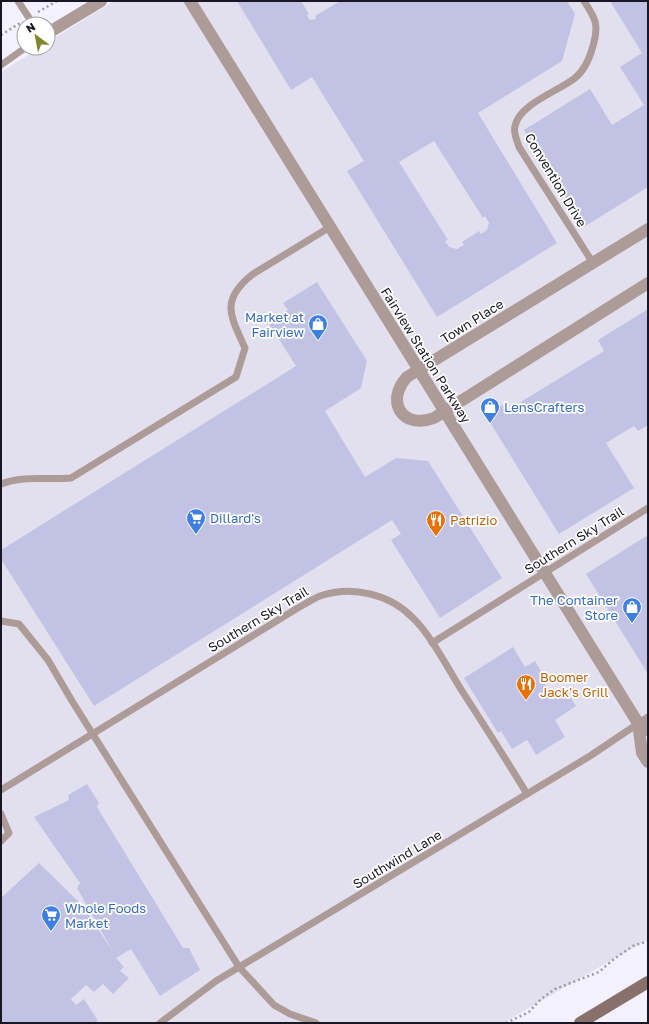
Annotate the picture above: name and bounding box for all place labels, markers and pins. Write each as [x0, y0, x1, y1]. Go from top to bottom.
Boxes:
place label: Market at Fairview [245, 309, 304, 340]
shop icon: Market at Fairview [307, 313, 329, 341]
shop icon: LensCrafters [479, 396, 501, 424]
place label: LensCrafters [504, 399, 585, 415]
supermarket icon: Dillard's [185, 507, 207, 535]
restaurant icon: Patrizio [425, 509, 447, 537]
place label: Dillard's [210, 510, 261, 526]
place label: Patrizio [450, 512, 497, 528]
place label: The Container Store [530, 592, 618, 623]
shop icon: The Container Store [621, 596, 643, 624]
place label: Boomer Jack's Grill [540, 669, 608, 700]
restaurant icon: Boomer Jack's Grill [515, 673, 537, 701]
place label: Whole Foods Market [65, 900, 146, 931]
supermarket icon: Whole Foods Market [40, 904, 62, 932]

